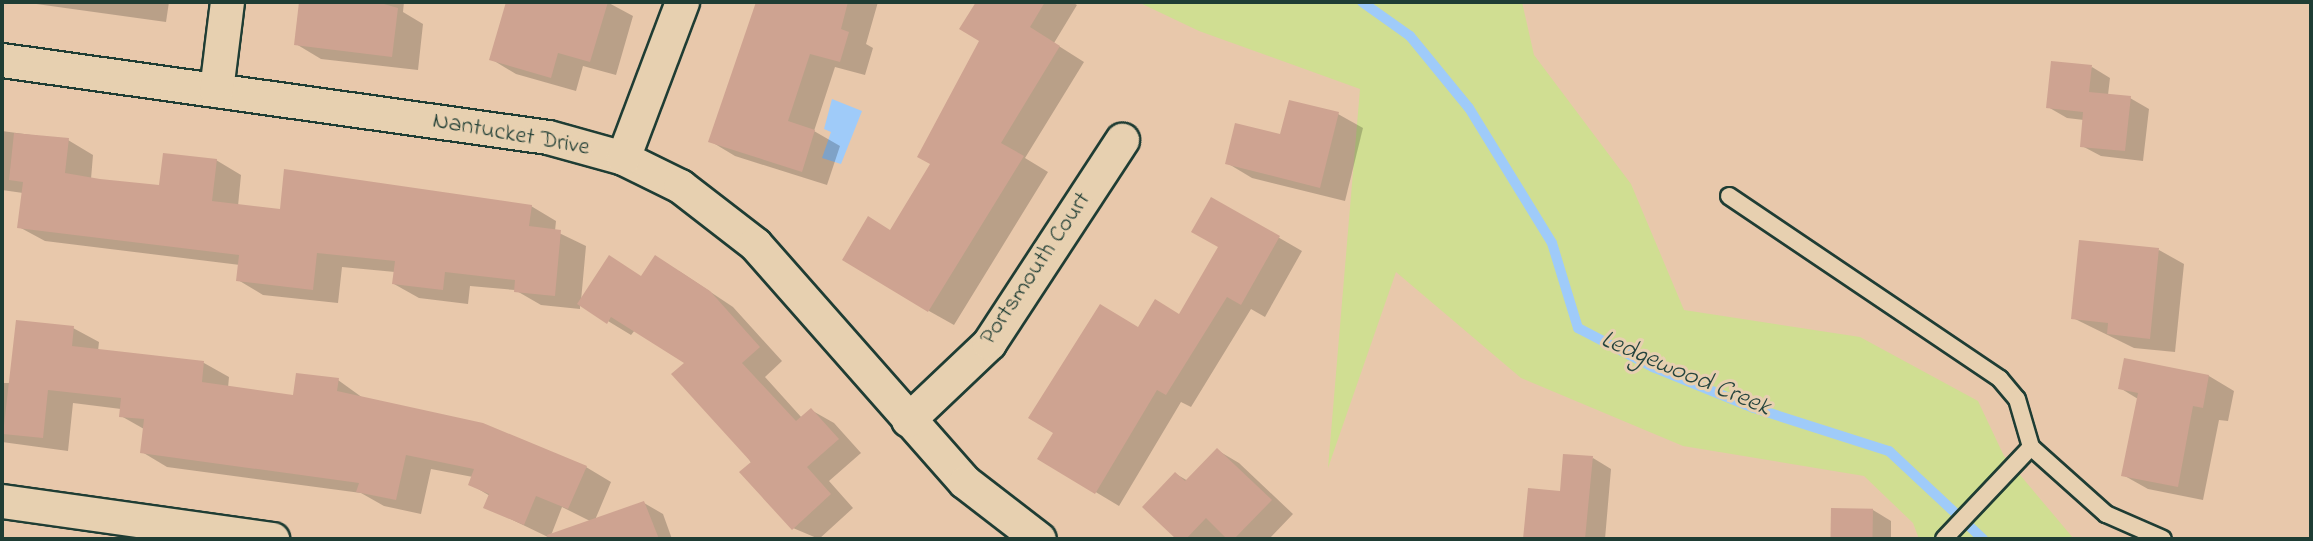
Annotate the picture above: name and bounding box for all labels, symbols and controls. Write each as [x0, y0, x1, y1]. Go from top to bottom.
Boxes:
street label: Nantucket Drive [430, 107, 592, 163]
street label: Portsmouth Court [974, 187, 1098, 351]
water label: Ledgewood Creek [1596, 325, 1774, 425]

